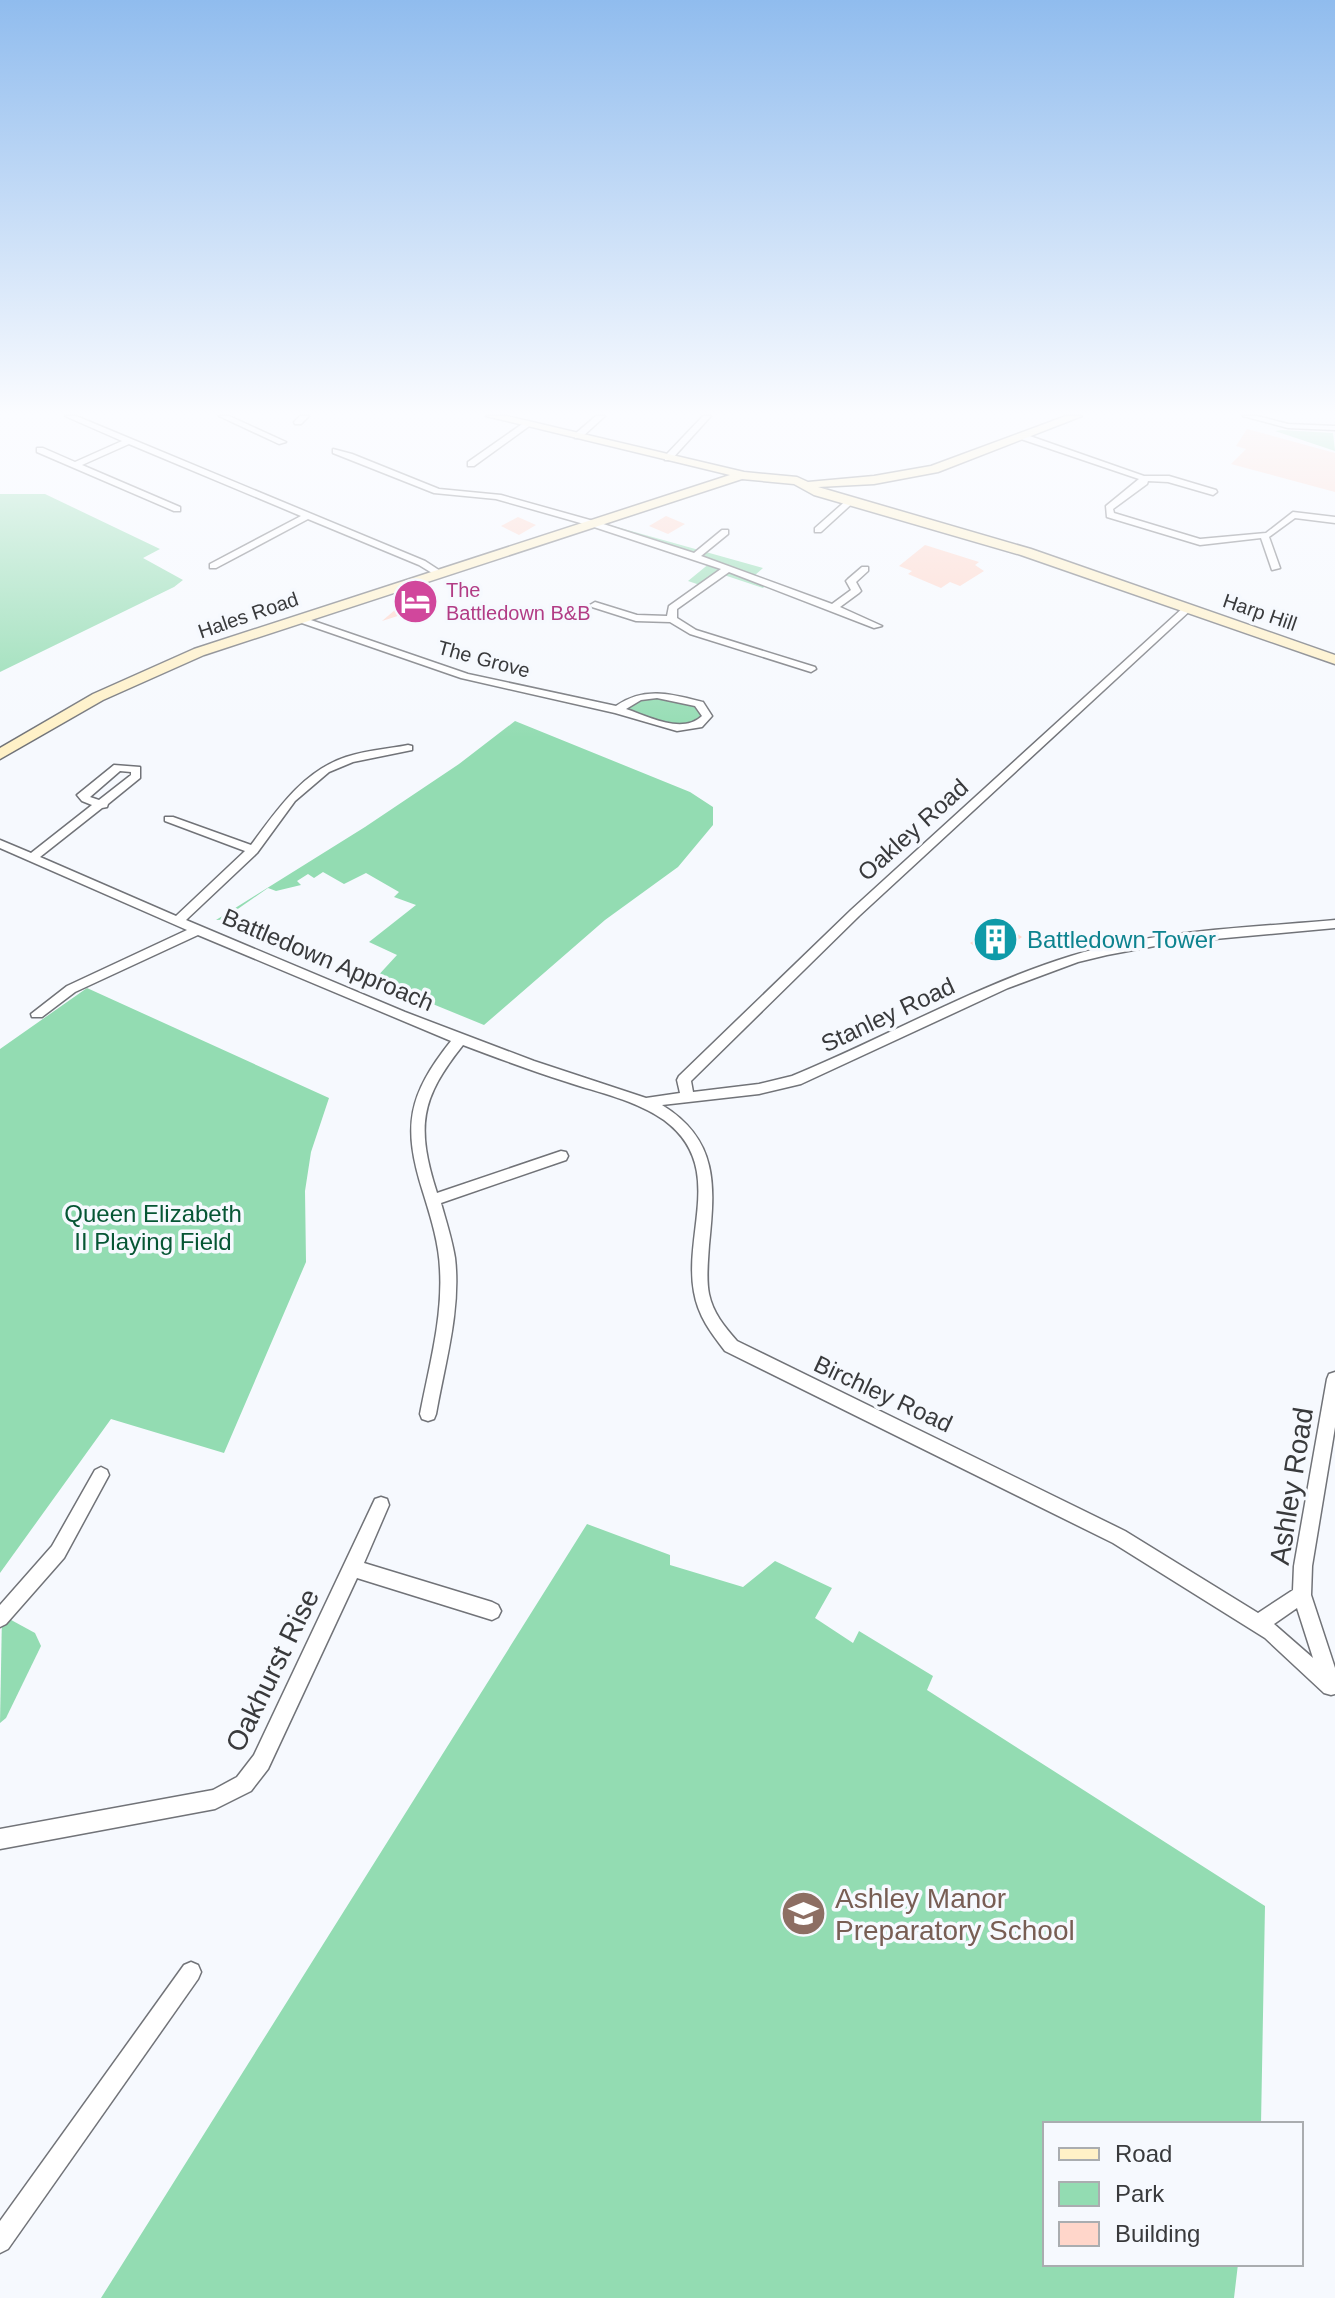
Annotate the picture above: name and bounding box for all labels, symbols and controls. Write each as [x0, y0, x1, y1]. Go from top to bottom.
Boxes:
hotel icon: The Battledown B&B [391, 578, 439, 626]
place label: The Battledown B&B [446, 579, 591, 624]
street label: Hales Road [195, 588, 301, 642]
street label: Harp Hill [1220, 589, 1300, 635]
street label: The Grove [436, 636, 532, 682]
street label: Oakley Road [852, 773, 973, 886]
street label: Battledown Approach [219, 903, 438, 1016]
building icon: Battledown Tower [972, 916, 1020, 964]
place label: Battledown Tower [1027, 926, 1216, 953]
street label: Stanley Road [817, 972, 959, 1057]
park label: Queen Elizabeth II Playing Field [64, 1200, 242, 1255]
street label: Birchley Road [810, 1350, 957, 1437]
street label: Ashley Road [1264, 1405, 1319, 1567]
street label: Oakhurst Rise [220, 1584, 325, 1757]
place label: Ashley Manor Preparatory School [835, 1883, 1075, 1946]
school or university icon: Ashley Manor Preparatory School [780, 1890, 828, 1938]
legend [1043, 2122, 1303, 2266]
text: Road [1115, 2140, 1172, 2167]
text: Park [1115, 2180, 1165, 2207]
text: Building [1115, 2220, 1200, 2247]

